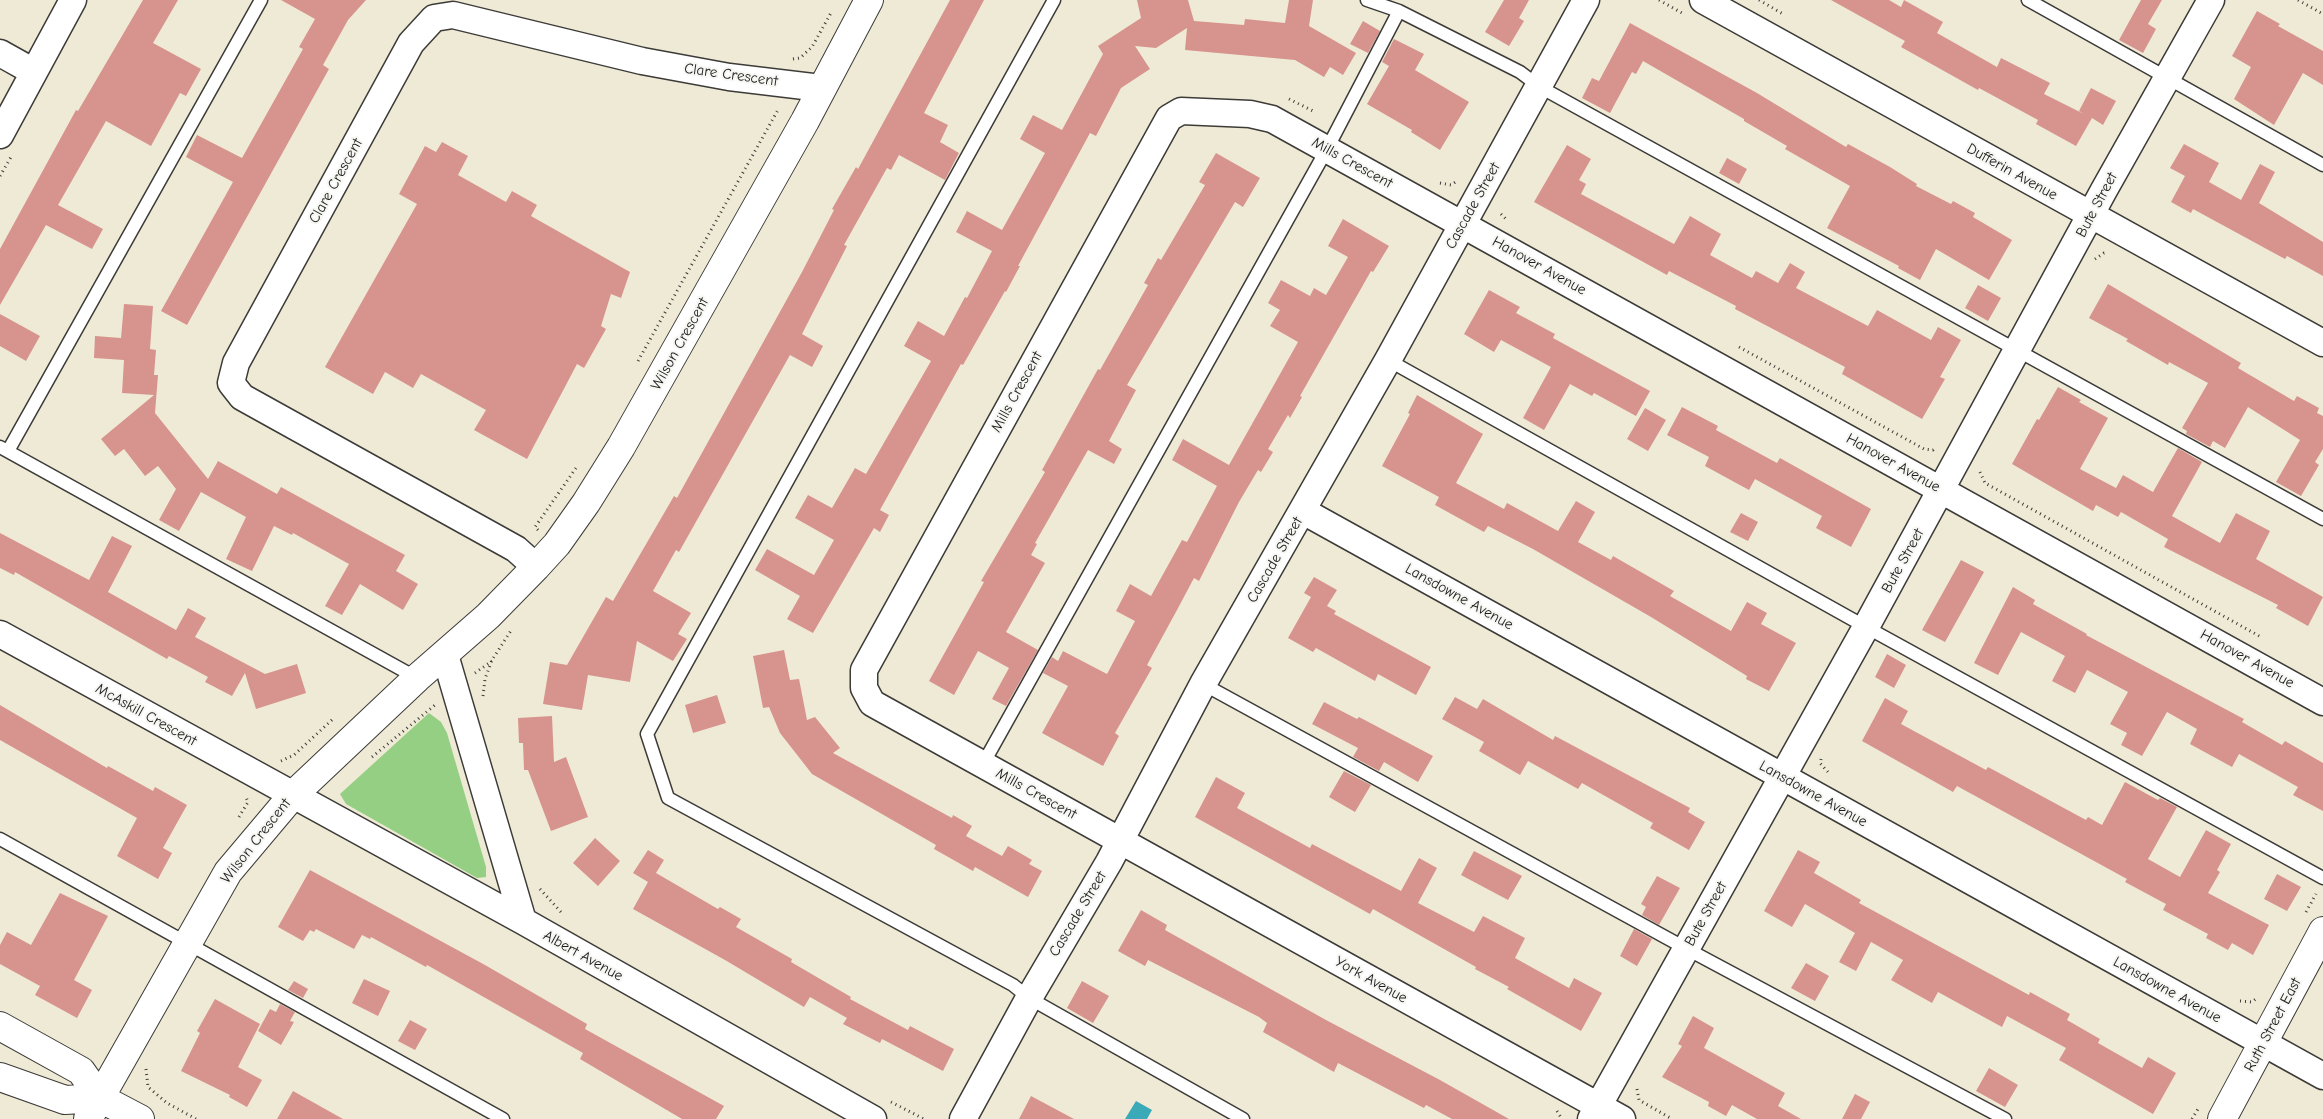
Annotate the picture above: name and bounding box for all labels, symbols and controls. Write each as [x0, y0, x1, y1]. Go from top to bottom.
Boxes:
street label: Clare Crescent [683, 60, 779, 90]
street label: Mills Crescent [1308, 133, 1396, 193]
street label: Clare Crescent [305, 135, 367, 227]
street label: Dufferin Avenue [1963, 140, 2061, 204]
street label: Cascade Street [1442, 160, 1504, 252]
street label: Bute Street [2072, 169, 2122, 241]
street label: Hanover Avenue [1489, 233, 1589, 299]
street label: Wilson Crescent [647, 295, 713, 393]
street label: Mills Crescent [987, 348, 1047, 436]
street label: Hanover Avenue [1843, 430, 1943, 496]
street label: Cascade Street [1243, 514, 1307, 606]
street label: Bute Street [1878, 526, 1928, 596]
street label: Lansdowne Avenue [1402, 560, 1516, 634]
street label: Hanover Avenue [2197, 626, 2297, 692]
street label: McAskill Crescent [92, 680, 200, 750]
street label: Lansdowne Avenue [1756, 757, 1870, 831]
street label: Mills Crescent [992, 764, 1080, 824]
street label: Wilson Crescent [217, 795, 295, 887]
street label: Cascade Street [1046, 868, 1110, 960]
street label: Bute Street [1681, 879, 1731, 949]
street label: Albert Avenue [540, 927, 626, 985]
street label: York Avenue [1332, 953, 1410, 1007]
street label: Lansdowne Avenue [2110, 953, 2224, 1027]
street label: Ruth Street East [2241, 975, 2305, 1075]

